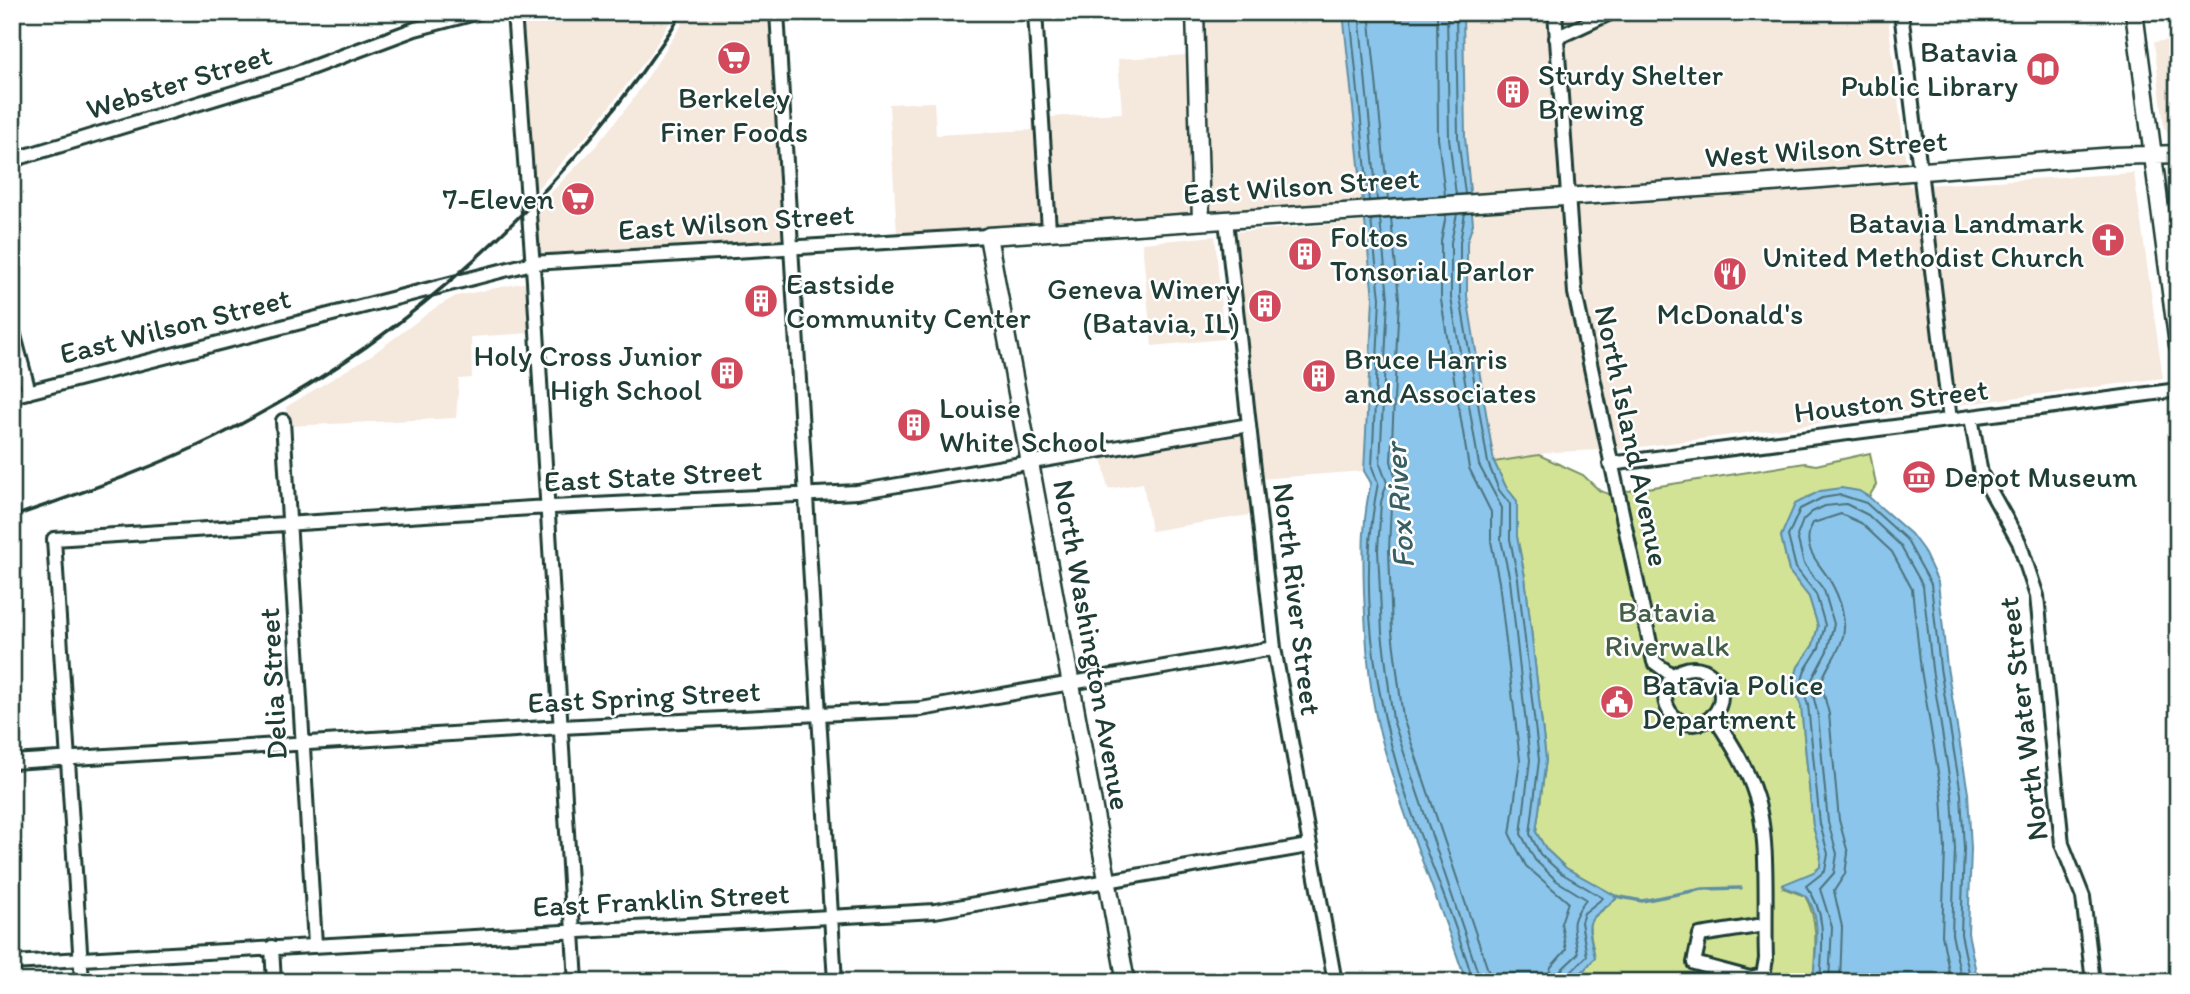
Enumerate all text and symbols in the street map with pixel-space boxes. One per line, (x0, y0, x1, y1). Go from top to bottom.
place label: Batavia Public Library (1840, 33, 2018, 104)
street label: Webster Street (82, 36, 276, 127)
supermarket icon: Berkeley Finer Foods (715, 39, 753, 77)
library icon: Batavia Public Library (2024, 50, 2062, 88)
place label: Sturdy Shelter Brewing (1538, 56, 1724, 127)
building icon: Sturdy Shelter Brewing (1494, 73, 1532, 111)
place label: Berkeley Finer Foods (660, 79, 808, 150)
street label: West Wilson Street (1703, 122, 1949, 175)
street label: East Wilson Street (1182, 159, 1420, 212)
place label: 7-Eleven (443, 180, 554, 217)
supermarket icon: 7-Eleven (559, 180, 597, 218)
street label: East Wilson Street (617, 195, 855, 248)
place label: Batavia Landmark United Methodist Church (1762, 204, 2084, 275)
place label: Foltos Tonsorial Parlor (1330, 218, 1534, 289)
church icon: Batavia Landmark United Methodist Church (2089, 221, 2127, 259)
building icon: Foltos Tonsorial Parlor (1286, 235, 1324, 273)
restaurant icon: McDonald's (1711, 255, 1749, 293)
place label: Eastside Community Center (786, 265, 1031, 336)
place label: Geneva Winery (Batavia, IL) (1047, 270, 1240, 341)
street label: East Wilson Street (56, 279, 294, 372)
building icon: Eastside Community Center (742, 282, 780, 320)
building icon: Geneva Winery (Batavia, IL) (1246, 287, 1284, 325)
place label: McDonald's (1657, 295, 1803, 332)
street label: North Island Avenue (1587, 302, 1678, 570)
place label: Holy Cross Junior High School (473, 337, 703, 408)
place label: Bruce Harris and Associates (1344, 340, 1537, 411)
building icon: Holy Cross Junior High School (708, 354, 746, 392)
building icon: Bruce Harris and Associates (1300, 357, 1338, 395)
street label: Houston Street (1792, 370, 1990, 431)
place label: Louise White School (939, 389, 1107, 460)
building icon: Louise White School (895, 406, 933, 444)
water label: Fox River (1375, 439, 1422, 570)
street label: East State Street (543, 451, 763, 500)
museum icon: Depot Museum (1900, 458, 1938, 496)
place label: Depot Museum (1944, 458, 2138, 495)
street label: North Washington Avenue (1045, 477, 1140, 813)
street label: North River Street (1265, 481, 1330, 717)
park label: Batavia Riverwalk (1604, 593, 1730, 664)
street label: North Water Street (1989, 595, 2056, 843)
street label: Delia Street (250, 607, 295, 761)
place label: Batavia Police Department (1642, 666, 1824, 737)
street label: East Spring Street (527, 672, 761, 721)
public building icon: Batavia Police Department (1598, 683, 1636, 721)
street label: East Franklin Street (531, 874, 790, 925)

